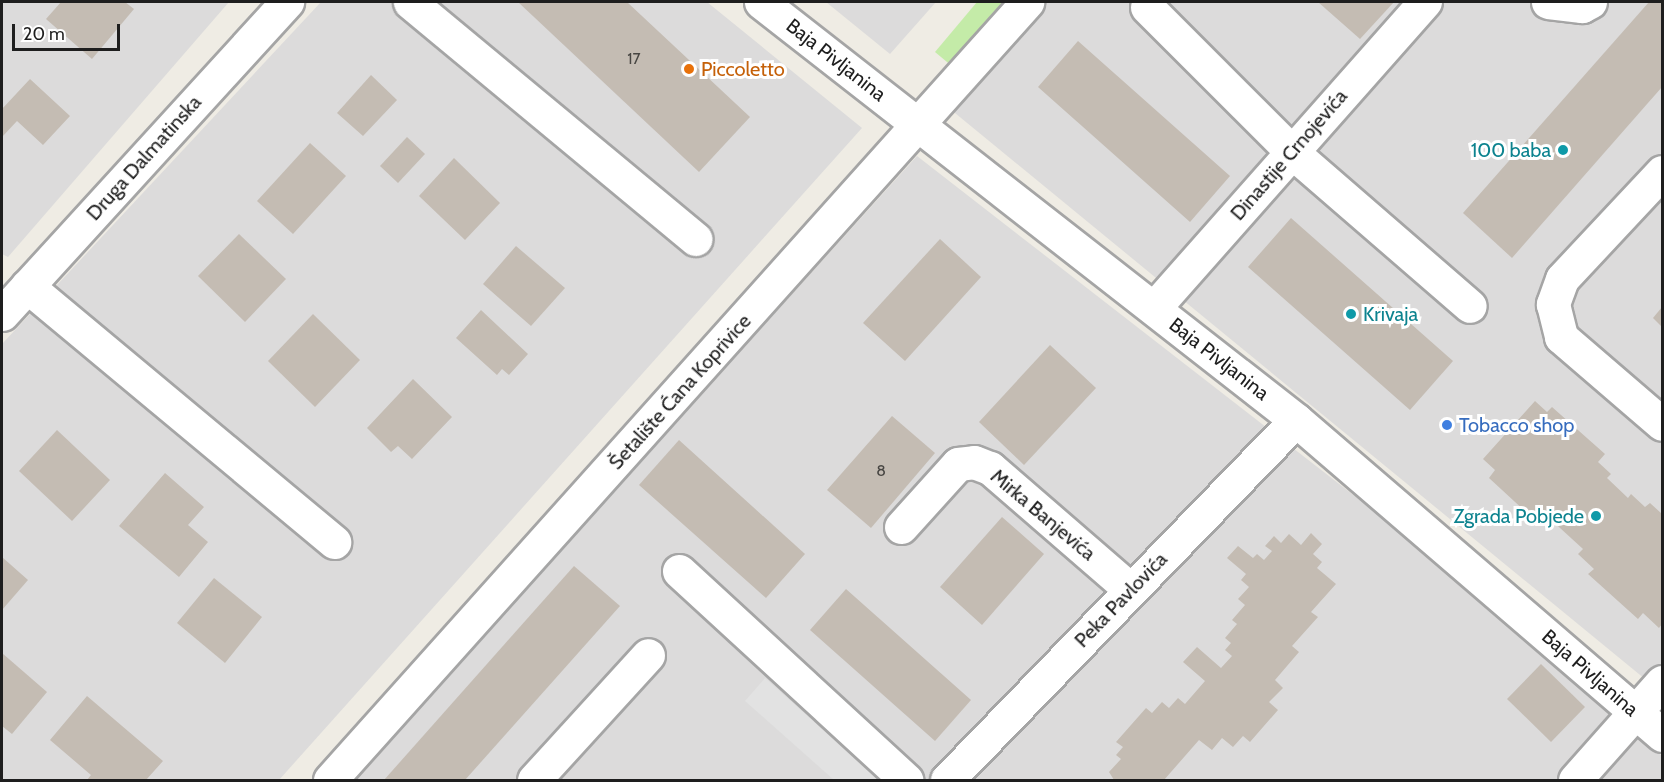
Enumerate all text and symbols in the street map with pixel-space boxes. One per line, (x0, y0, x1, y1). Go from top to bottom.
scale bar (15, 12, 123, 50)
street label: Baja Pivljanina (781, 14, 891, 106)
text: 20 m (23, 23, 65, 45)
house number: 17 (627, 49, 641, 69)
place label: Piccoletto (701, 57, 785, 81)
marker: Piccoletto (682, 62, 696, 76)
street label: Dinastije Crnojevića (1226, 85, 1352, 225)
street label: Druga Dalmatinska (82, 91, 206, 225)
place label: 100 baba (1471, 138, 1551, 162)
marker: 100 baba (1556, 143, 1570, 157)
place label: Krivaja (1363, 302, 1418, 326)
marker: Krivaja (1344, 307, 1358, 321)
street label: Šetalište Ćana Koprivice (604, 309, 756, 475)
street label: Baja Pivljanina (1164, 313, 1274, 405)
place label: Tobacco shop (1459, 413, 1574, 437)
marker: Tobacco shop (1440, 418, 1454, 432)
house number: 8 (876, 461, 886, 481)
street label: Mirka Banjevića (986, 464, 1100, 566)
place label: Zgrada Pobjede (1454, 504, 1584, 528)
marker: Zgrada Pobjede (1589, 509, 1603, 523)
street label: Peka Pavlovića (1070, 547, 1172, 653)
street label: Baja Pivljanina (1537, 625, 1643, 721)

